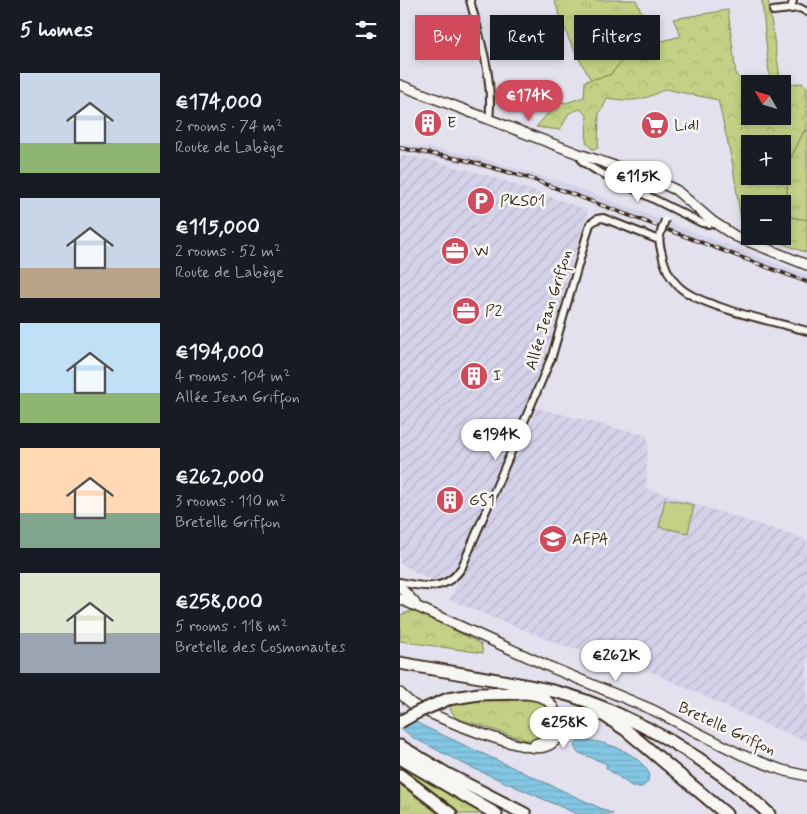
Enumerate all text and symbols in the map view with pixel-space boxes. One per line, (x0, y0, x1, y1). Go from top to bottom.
chip: Buy (415, 15, 480, 60)
chip: Rent (490, 15, 564, 60)
chip: Filters (574, 15, 660, 60)
text: 5 homes (20, 16, 93, 44)
icon: filters (352, 16, 380, 44)
north arrow (741, 75, 791, 125)
map controls (741, 75, 791, 245)
pin: €174K (494, 80, 564, 122)
text: €174K (506, 85, 552, 106)
text: €174,000 (175, 88, 262, 116)
icon: home (60, 93, 120, 153)
building icon: E (413, 108, 443, 138)
supermarket icon: Lidl (640, 110, 670, 140)
place label: E (447, 113, 456, 134)
place label: Lidl (674, 115, 699, 136)
text: 2 rooms · 74 m² (175, 116, 283, 137)
button: + (741, 135, 791, 185)
text: Route de Labège (175, 137, 284, 158)
pin: €115K (603, 160, 673, 203)
text: €115K (616, 166, 660, 187)
parking icon: PKS01 (466, 186, 496, 216)
place label: PKS01 (500, 191, 545, 212)
button: − (741, 195, 791, 245)
text: €115,000 (175, 213, 260, 241)
icon: home (60, 218, 120, 278)
office icon: W (440, 236, 470, 266)
text: 2 rooms · 52 m² (175, 241, 281, 262)
place label: W (474, 241, 489, 262)
street label: Allée Jean Griffon (521, 247, 579, 373)
text: Route de Labège (175, 262, 284, 283)
office icon: P2 (451, 296, 481, 326)
place label: P2 (485, 301, 503, 322)
text: €194,000 (175, 338, 264, 366)
icon: home (60, 343, 120, 403)
building icon: I (459, 361, 489, 391)
text: 4 rooms · 104 m² (175, 366, 290, 387)
place label: I (493, 366, 501, 387)
text: Allée Jean Griffon (175, 387, 300, 408)
pin: €194K (461, 418, 531, 461)
text: €194K (472, 424, 520, 445)
text: €262,000 (175, 463, 264, 491)
icon: home (60, 468, 120, 528)
building icon: GS1 (435, 485, 465, 515)
place label: GS1 (469, 490, 495, 511)
text: 3 rooms · 110 m² (175, 491, 286, 512)
text: Bretelle Griffon (175, 512, 280, 533)
school or university icon: AFPA (538, 524, 568, 554)
place label: AFPA (572, 529, 609, 550)
text: €258,000 (175, 588, 263, 616)
icon: home (60, 593, 120, 653)
text: 5 rooms · 118 m² (175, 616, 288, 637)
text: Bretelle des Cosmonautes (175, 637, 346, 658)
pin: €262K (581, 640, 651, 682)
text: €262K (592, 645, 640, 666)
street label: Bretelle Griffon (674, 697, 779, 763)
pin: €258K (529, 706, 599, 749)
text: €258K (541, 712, 587, 733)

